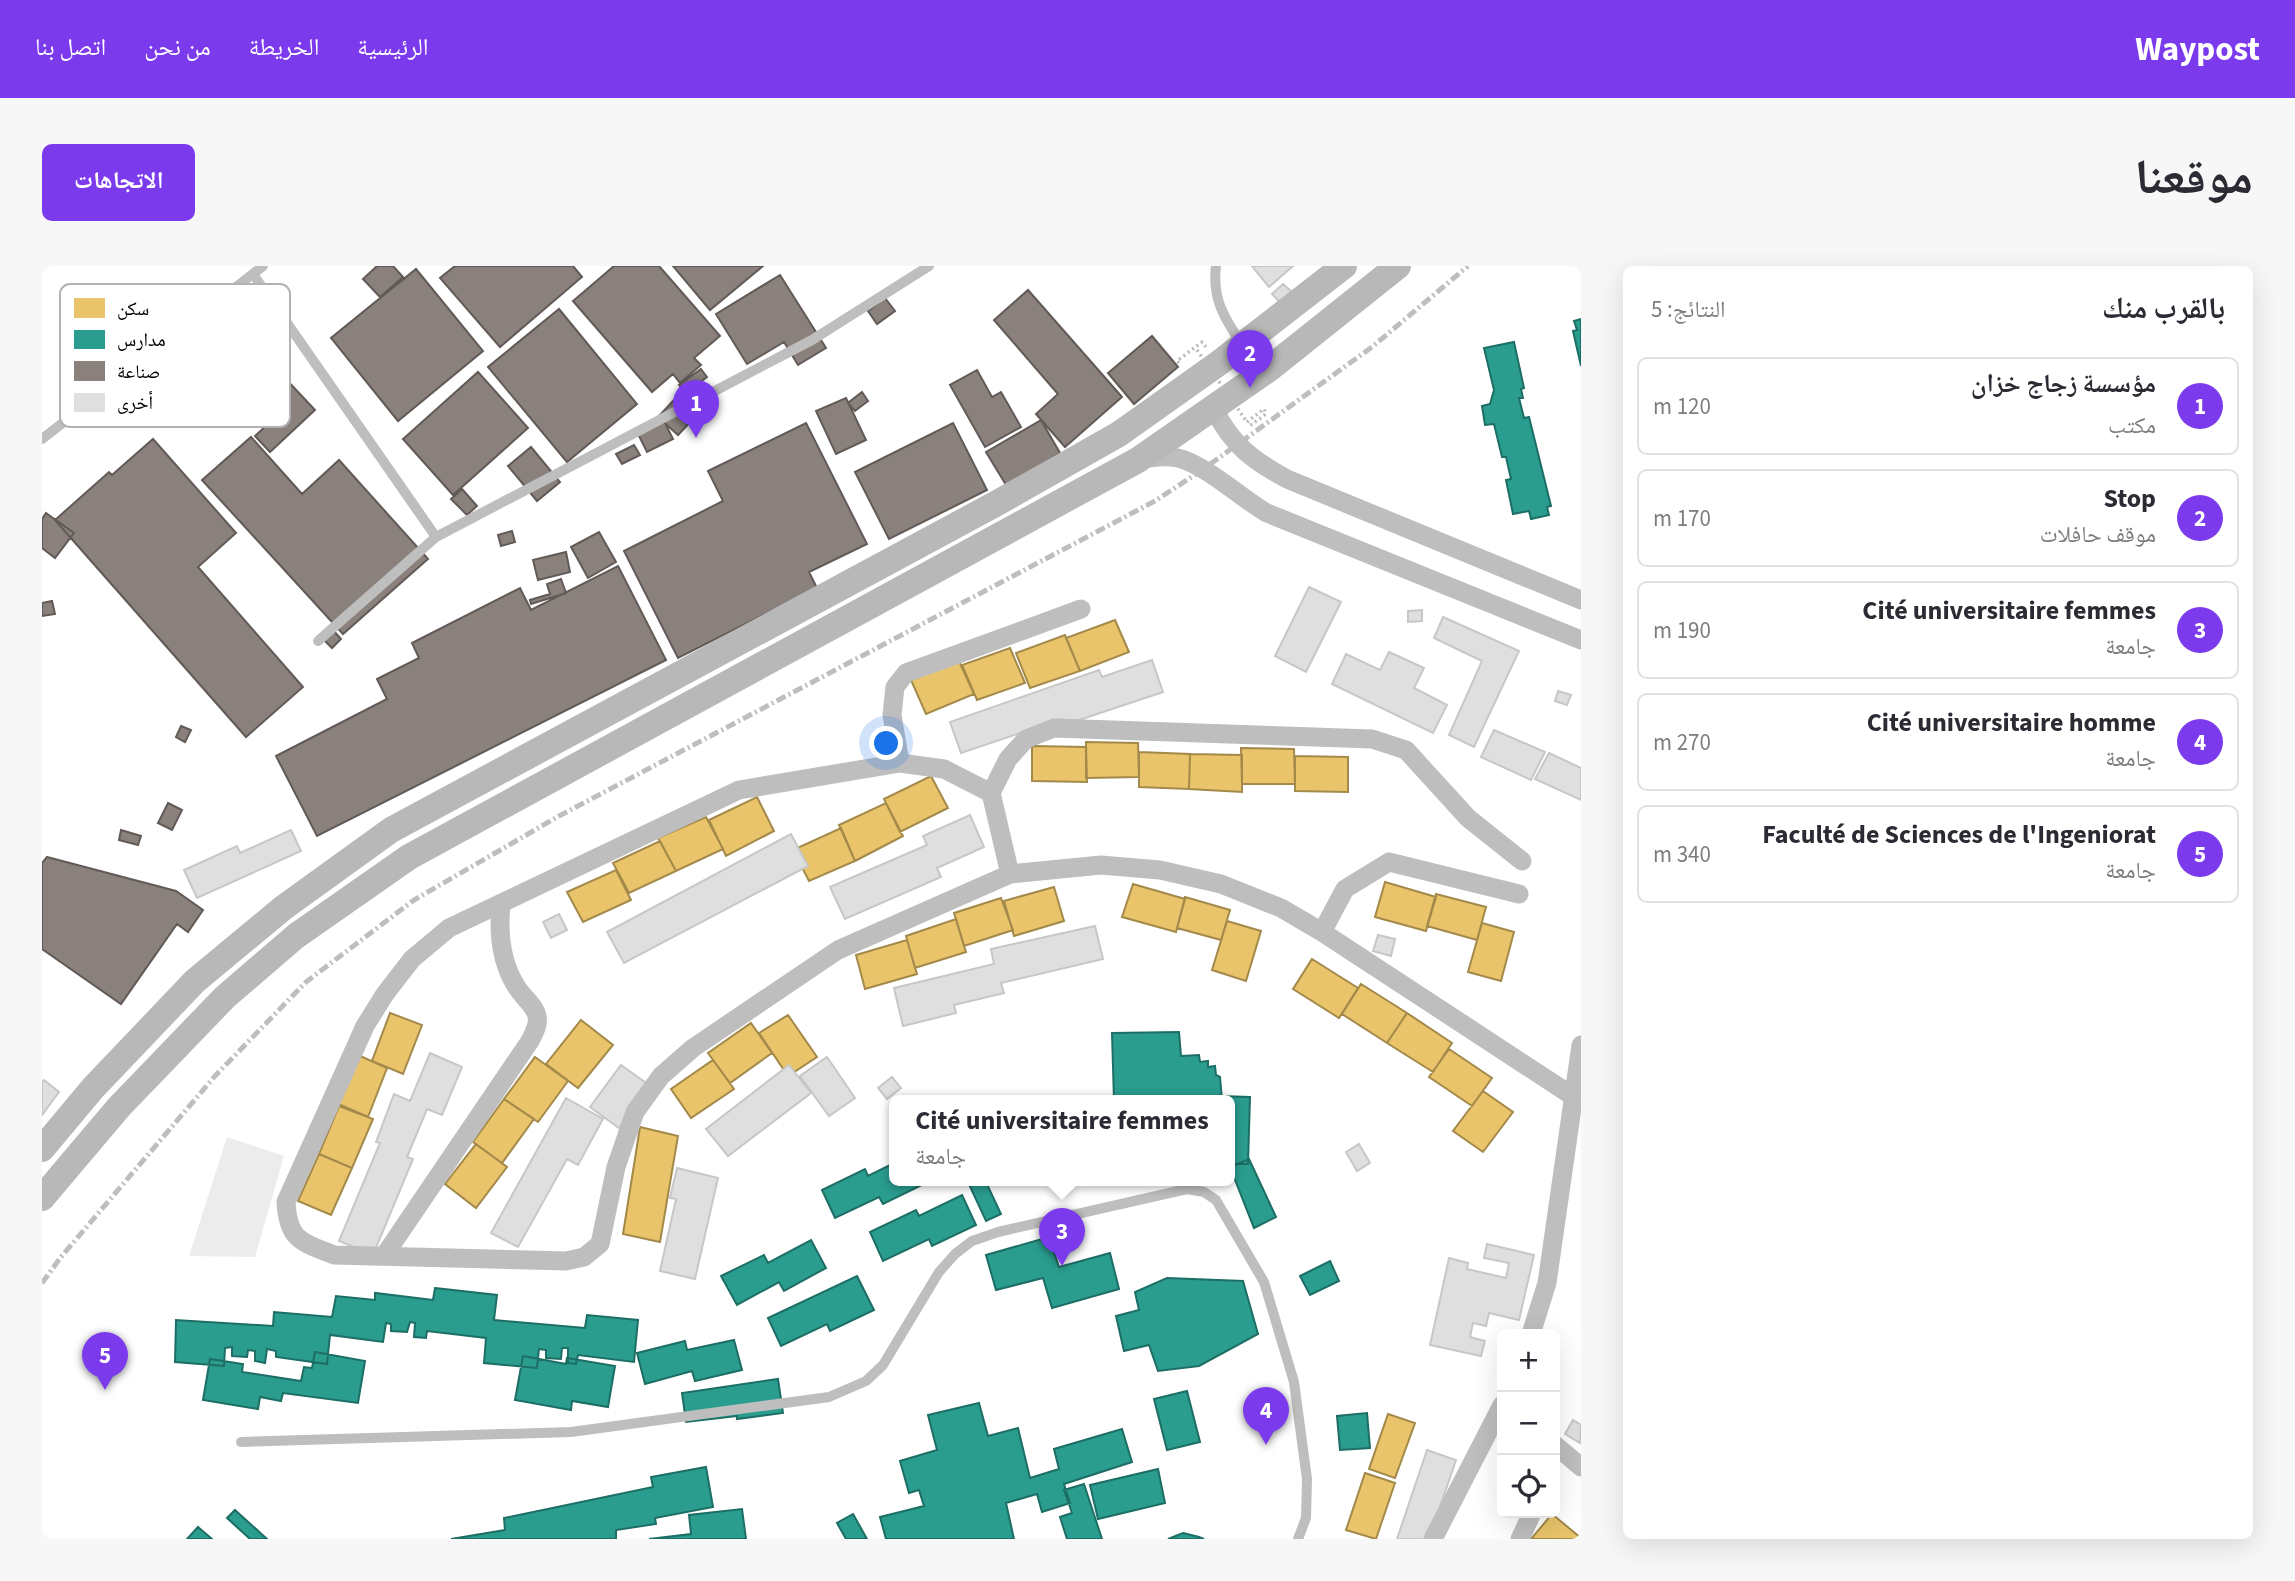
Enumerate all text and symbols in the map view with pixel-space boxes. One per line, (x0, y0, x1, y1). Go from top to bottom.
text: Waypost (2135, 26, 2260, 73)
text: اتصل بنا (35, 30, 106, 65)
text: من نحن (144, 30, 211, 65)
text: الخريطة (249, 30, 319, 65)
text: الرئيسية (357, 30, 429, 65)
text: موقعنا (2135, 143, 2253, 213)
button: الاتجاهات (42, 144, 195, 221)
legend (60, 284, 290, 427)
text: بالقرب منك (2102, 287, 2225, 330)
text: النتائج: 5 (1651, 293, 1726, 326)
text: سكن (117, 296, 149, 323)
text: مدارس (117, 327, 166, 354)
pin: 2 (1227, 330, 1273, 388)
text: صناعة (117, 359, 160, 386)
text: مؤسسة زجاج خزان (1971, 365, 2156, 402)
pin: 1 (673, 380, 719, 438)
text: أخرى (117, 390, 153, 417)
text: 120 m (1653, 390, 1711, 423)
text: 1 (2194, 390, 2206, 423)
text: مكتب (2108, 409, 2156, 442)
text: Stop (2103, 480, 2156, 517)
text: 170 m (1653, 502, 1711, 535)
text: 2 (2194, 502, 2206, 535)
text: موقف حافلات (2040, 518, 2156, 551)
text: Cité universitaire femmes (1862, 592, 2156, 629)
text: 190 m (1653, 614, 1711, 647)
text: 3 (2194, 614, 2206, 647)
text: جامعة (2105, 630, 2156, 663)
text: Cité universitaire homme (1867, 704, 2156, 741)
your location (869, 726, 903, 760)
text: 270 m (1653, 726, 1711, 759)
text: 4 (2194, 726, 2206, 759)
text: جامعة (2105, 742, 2156, 775)
text: Faculté de Sciences de l'Ingeniorat (1762, 816, 2156, 853)
text: 340 m (1653, 838, 1711, 871)
text: 5 (2194, 838, 2206, 871)
text: جامعة (2105, 854, 2156, 887)
popup (889, 1095, 1235, 1186)
text: Cité universitaire femmes (915, 1102, 1209, 1139)
text: جامعة (915, 1140, 966, 1173)
pin: 3 (1039, 1208, 1085, 1266)
map controls (1497, 1329, 1560, 1518)
button: + (1497, 1329, 1560, 1392)
pin: 5 (82, 1332, 128, 1390)
pin: 4 (1243, 1387, 1289, 1445)
button: − (1497, 1392, 1560, 1455)
button: locate (1497, 1455, 1560, 1518)

